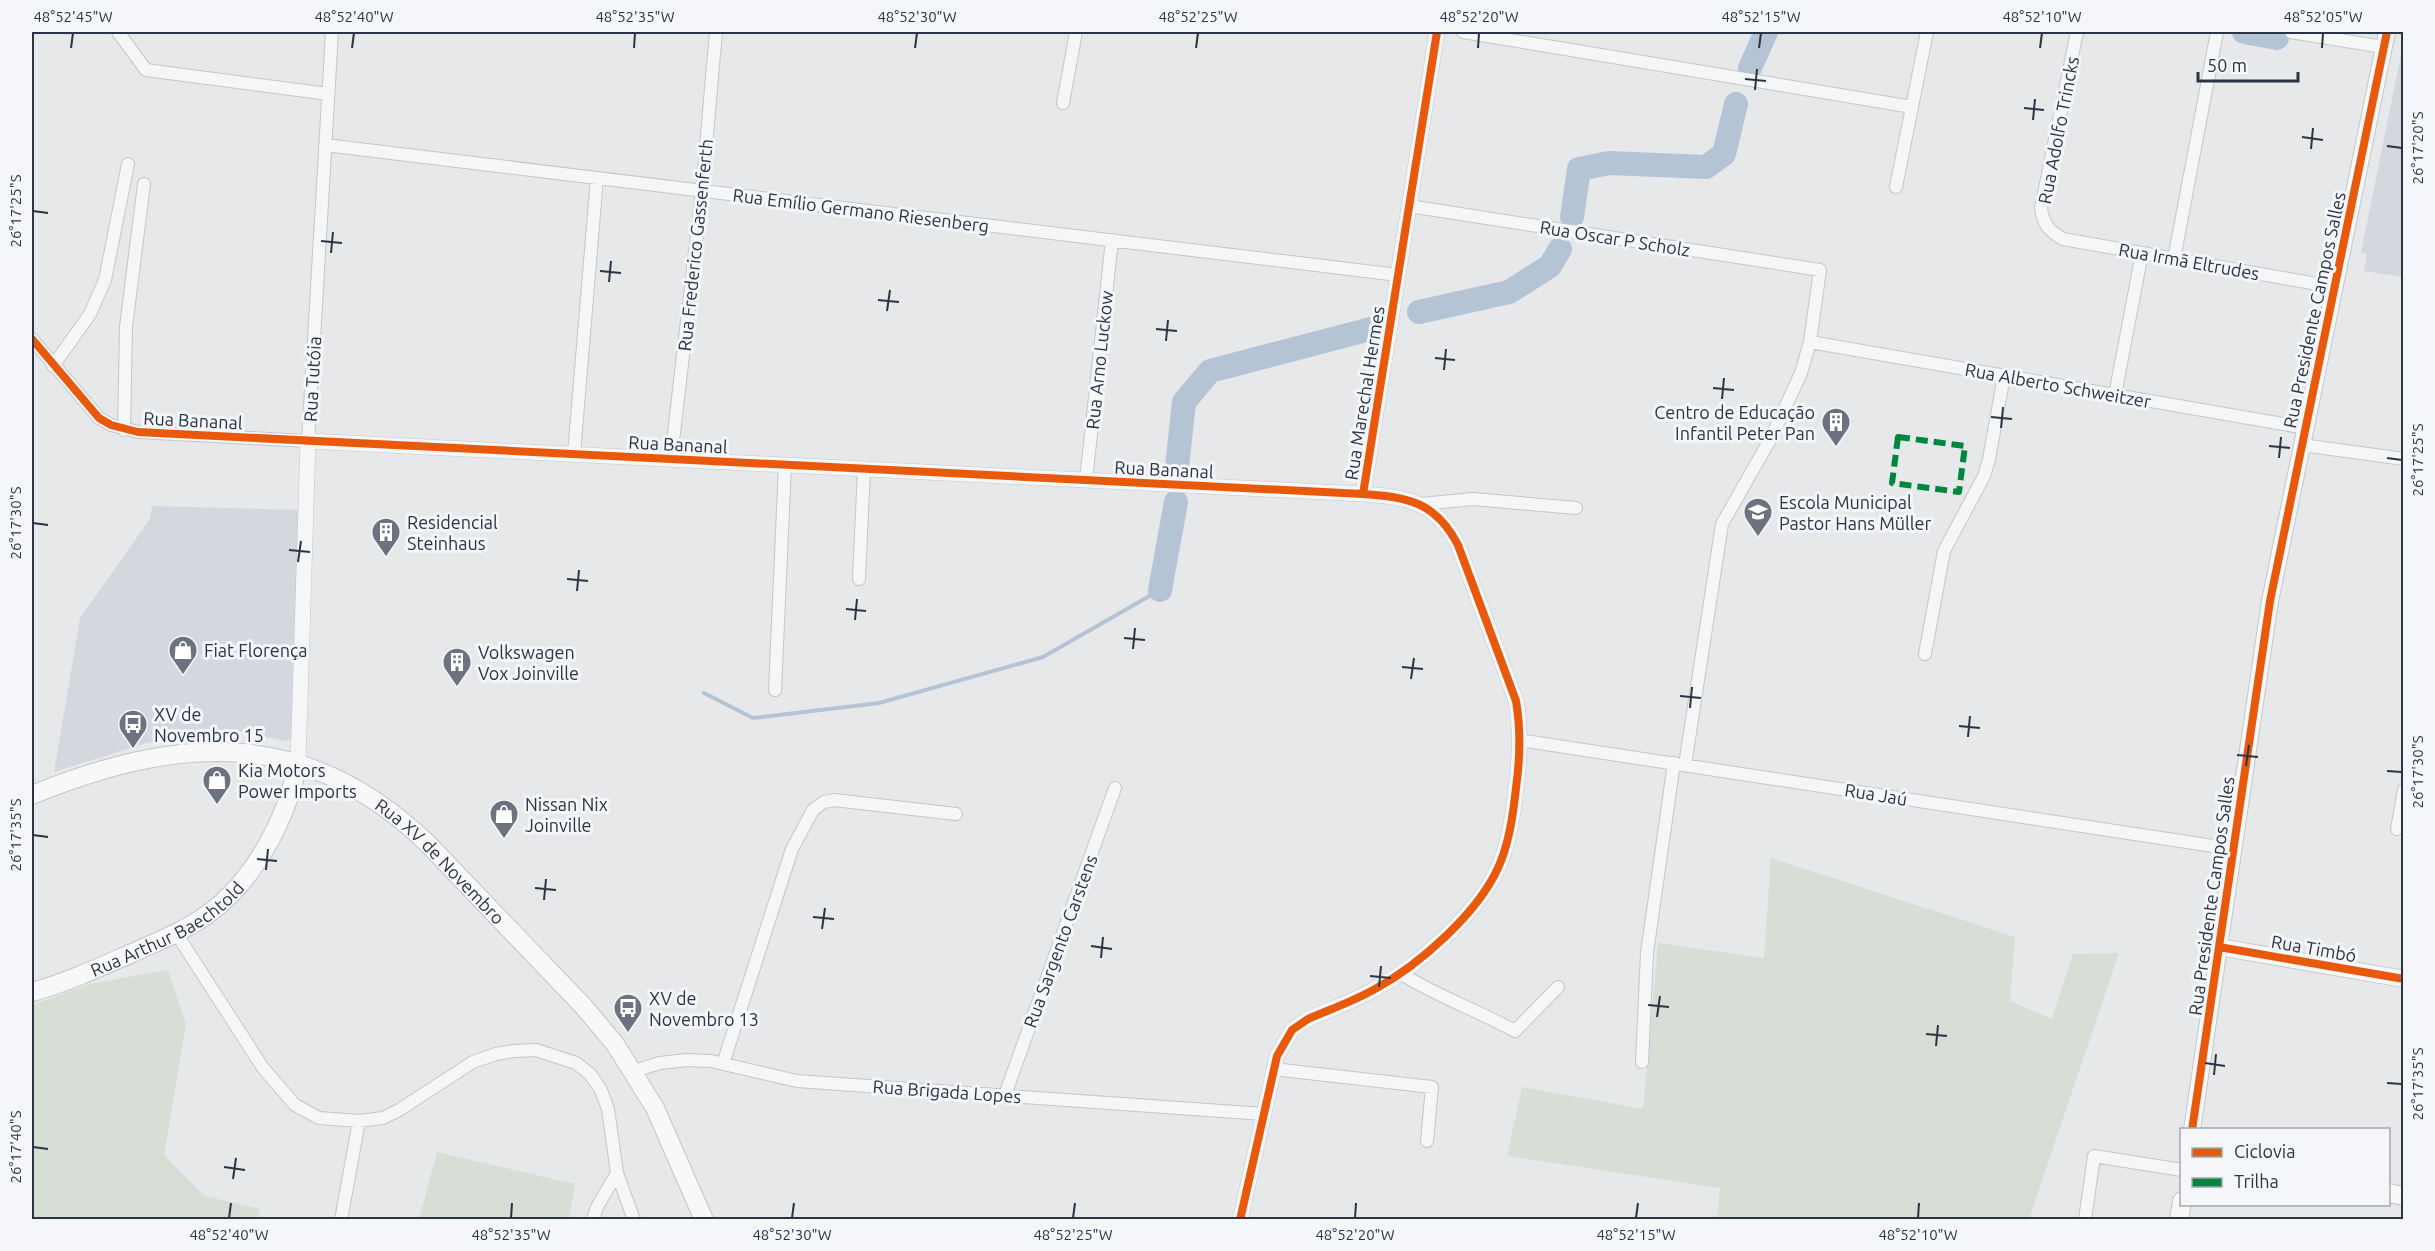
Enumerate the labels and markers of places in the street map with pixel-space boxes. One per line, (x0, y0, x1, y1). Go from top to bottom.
place label: Centro de Educação Infantil Peter Pan (1654, 402, 1815, 443)
building icon: Centro de Educação Infantil Peter Pan (1820, 406, 1852, 448)
place label: Escola Municipal Pastor Hans Müller (1779, 492, 1931, 533)
school or university icon: Escola Municipal Pastor Hans Müller (1742, 496, 1774, 538)
place label: Residencial Steinhaus (407, 512, 498, 553)
building icon: Residencial Steinhaus (370, 516, 402, 558)
shop icon: Fiat Florença (167, 634, 199, 676)
place label: Fiat Florença (204, 640, 308, 660)
place label: Volkswagen Vox Joinville (478, 642, 579, 683)
building icon: Volkswagen Vox Joinville (441, 646, 473, 688)
place label: XV de Novembro 15 (154, 704, 264, 745)
bus stop icon: XV de Novembro 15 (117, 708, 149, 750)
place label: Kia Motors Power Imports (238, 760, 357, 801)
shop icon: Kia Motors Power Imports (201, 764, 233, 806)
place label: Nissan Nix Joinville (525, 794, 608, 835)
shop icon: Nissan Nix Joinville (488, 798, 520, 840)
place label: XV de Novembro 13 (649, 988, 759, 1029)
bus stop icon: XV de Novembro 13 (612, 992, 644, 1034)

